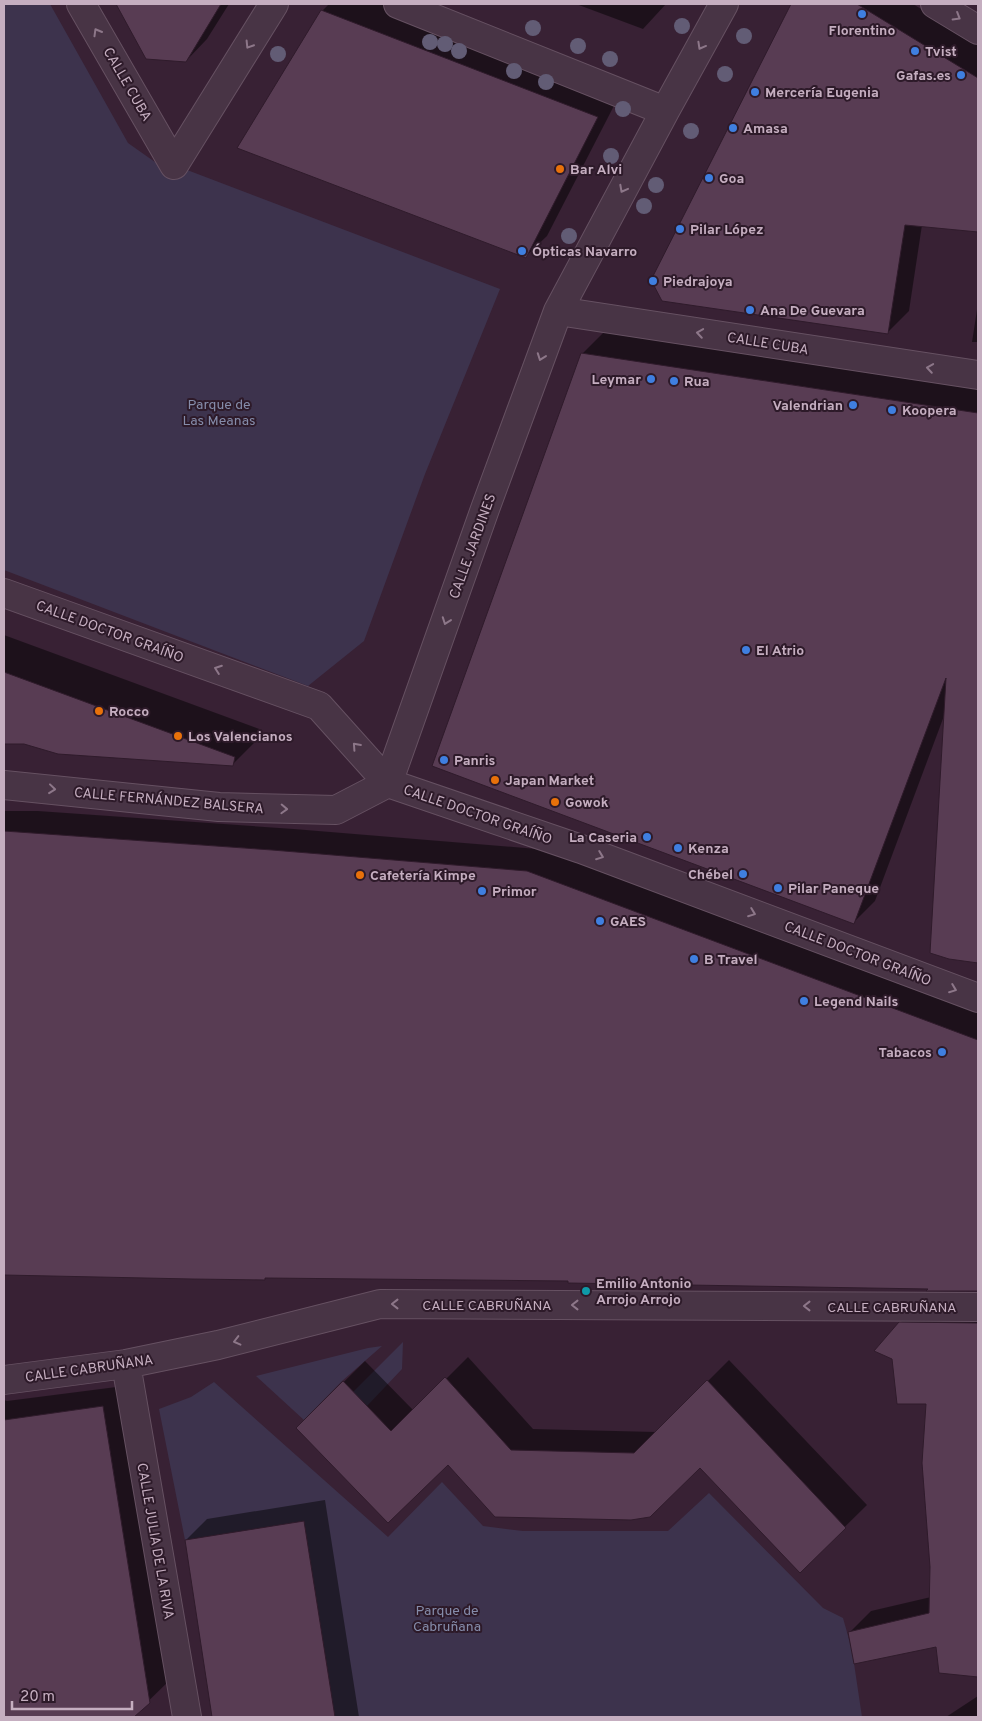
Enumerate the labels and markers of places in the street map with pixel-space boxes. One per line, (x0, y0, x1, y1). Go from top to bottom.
marker: Florentino (856, 8, 868, 20)
place label: Florentino (829, 23, 895, 40)
place label: Tvist (925, 44, 957, 61)
marker: Tvist (909, 45, 921, 57)
place label: Gafas.es (896, 68, 951, 85)
marker: Gafas.es (955, 69, 967, 81)
place label: Mercería Eugenia (765, 85, 879, 102)
marker: Mercería Eugenia (749, 86, 761, 98)
place label: Amasa (743, 121, 788, 138)
marker: Amasa (727, 122, 739, 134)
place label: Bar Alvi (570, 162, 622, 179)
marker: Bar Alvi (554, 163, 566, 175)
place label: Goa (719, 171, 744, 188)
marker: Goa (703, 172, 715, 184)
place label: Pilar López (690, 222, 764, 239)
marker: Pilar López (674, 223, 686, 235)
place label: Ópticas Navarro (532, 243, 637, 261)
marker: Ópticas Navarro (516, 245, 528, 257)
place label: Piedrajoya (663, 274, 733, 291)
marker: Piedrajoya (647, 275, 659, 287)
place label: Ana De Guevara (760, 303, 865, 320)
marker: Ana De Guevara (744, 304, 756, 316)
place label: Leymar (592, 372, 641, 389)
marker: Leymar (645, 373, 657, 385)
place label: Rua (684, 374, 710, 391)
marker: Rua (668, 375, 680, 387)
place label: Valendrian (772, 398, 843, 415)
marker: Valendrian (847, 399, 859, 411)
place label: Koopera (902, 403, 957, 420)
marker: Koopera (886, 404, 898, 416)
place label: El Atrio (756, 643, 804, 660)
marker: El Atrio (740, 644, 752, 656)
place label: Rocco (109, 704, 149, 721)
marker: Rocco (93, 705, 105, 717)
place label: Los Valencianos (188, 729, 293, 746)
marker: Los Valencianos (172, 730, 184, 742)
place label: Panris (454, 753, 496, 770)
marker: Panris (438, 754, 450, 766)
place label: Japan Market (505, 773, 594, 790)
marker: Japan Market (489, 774, 501, 786)
place label: Gowok (565, 795, 609, 812)
marker: Gowok (549, 796, 561, 808)
place label: La Caseria (569, 830, 637, 847)
marker: La Caseria (641, 831, 653, 843)
place label: Kenza (688, 841, 729, 858)
marker: Kenza (672, 842, 684, 854)
place label: Chébel (688, 867, 733, 884)
place label: Cafetería Kimpe (370, 868, 476, 885)
marker: Chébel (737, 868, 749, 880)
marker: Cafetería Kimpe (354, 869, 366, 881)
place label: Pilar Paneque (788, 881, 879, 898)
marker: Pilar Paneque (772, 882, 784, 894)
place label: Primor (492, 884, 537, 901)
marker: Primor (476, 885, 488, 897)
place label: GAES (610, 914, 646, 931)
marker: GAES (594, 915, 606, 927)
place label: B Travel (704, 952, 758, 969)
marker: B Travel (688, 953, 700, 965)
place label: Legend Nails (814, 994, 899, 1011)
marker: Legend Nails (798, 995, 810, 1007)
place label: Tabacos (878, 1045, 932, 1062)
marker: Tabacos (936, 1046, 948, 1058)
place label: Emilio Antonio Arrojo Arrojo (596, 1276, 691, 1309)
marker: Emilio Antonio Arrojo Arrojo (580, 1285, 592, 1297)

